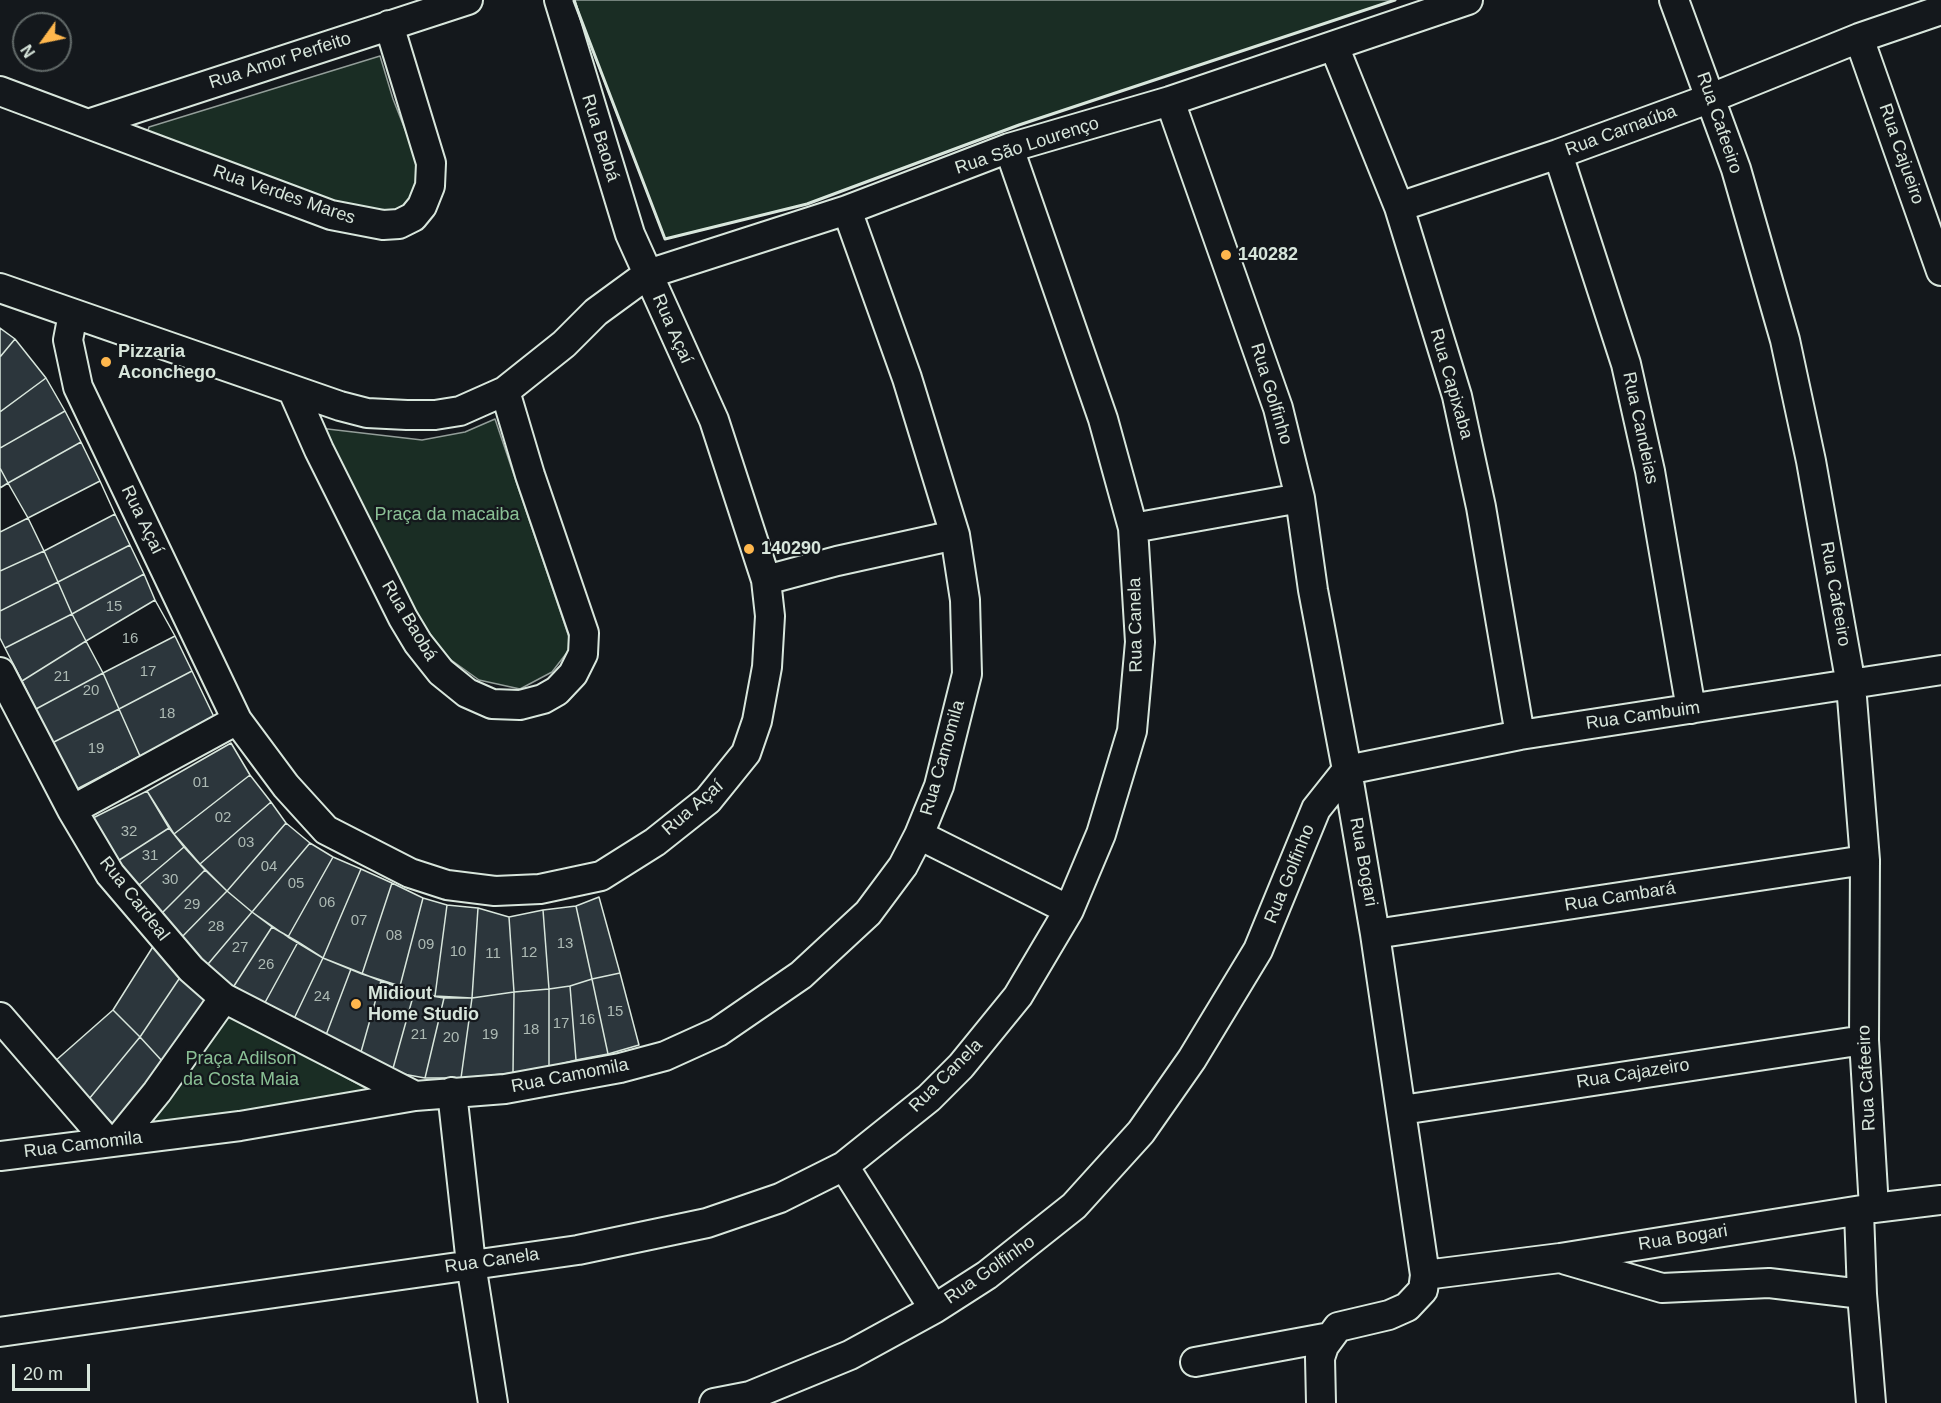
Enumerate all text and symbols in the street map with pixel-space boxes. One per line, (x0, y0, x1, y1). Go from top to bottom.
north arrow (12, 12, 72, 72)
street label: Rua Amor Perfeito (206, 28, 354, 94)
text: N (18, 42, 38, 60)
street label: Rua Cafeeiro (1692, 69, 1746, 177)
street label: Rua Baobá (577, 92, 623, 184)
street label: Rua Carnaúba (1562, 101, 1680, 161)
street label: Rua Cajueiro (1874, 101, 1928, 207)
street label: Rua São Lourenço (952, 113, 1102, 179)
street label: Rua Verdes Mares (210, 161, 358, 229)
place label: 140282 (1238, 244, 1298, 266)
marker: 140282 (1219, 248, 1233, 262)
street label: Rua Açaí (647, 291, 697, 367)
street label: Rua Capixaba (1425, 326, 1477, 442)
place label: Pizzaria Aconchego (118, 341, 216, 384)
street label: Rua Golfinho (1245, 341, 1297, 447)
marker: Pizzaria Aconchego (99, 355, 113, 369)
street label: Rua Candeias (1618, 370, 1662, 486)
street label: Rua Açaí (116, 482, 168, 558)
park label: Praça da macaiba (374, 504, 520, 526)
place label: 140290 (761, 538, 821, 560)
street label: Rua Cafeeiro (1815, 540, 1855, 648)
marker: 140290 (742, 542, 756, 556)
street label: Rua Baobá (377, 577, 441, 665)
street label: Rua Canela (1124, 577, 1148, 673)
house number: 15 (106, 598, 122, 616)
house number: 16 (122, 630, 138, 648)
house number: 17 (140, 663, 156, 681)
house number: 21 (54, 668, 70, 686)
house number: 20 (83, 682, 99, 700)
street label: Rua Cambuim (1585, 697, 1701, 735)
street label: Rua Camomila (916, 698, 970, 818)
house number: 18 (159, 705, 175, 723)
house number: 19 (88, 740, 104, 758)
house number: 01 (193, 774, 209, 792)
street label: Rua Açaí (658, 776, 728, 840)
house number: 02 (215, 809, 231, 827)
street label: Rua Bogari (1345, 816, 1381, 908)
street label: Rua Golfinho (1260, 821, 1320, 927)
house number: 32 (121, 823, 137, 841)
house number: 03 (238, 834, 254, 852)
house number: 31 (142, 847, 158, 865)
street label: Rua Cardeal (94, 853, 174, 945)
house number: 04 (261, 858, 277, 876)
house number: 30 (162, 871, 178, 889)
house number: 05 (288, 875, 304, 893)
street label: Rua Cambará (1563, 878, 1677, 916)
house number: 06 (319, 894, 335, 912)
house number: 29 (184, 896, 200, 914)
house number: 07 (351, 912, 367, 930)
house number: 28 (208, 918, 224, 936)
house number: 08 (386, 927, 402, 945)
house number: 13 (557, 935, 573, 953)
house number: 09 (418, 936, 434, 954)
house number: 27 (232, 939, 248, 957)
house number: 10 (450, 943, 466, 961)
house number: 12 (521, 944, 537, 962)
house number: 11 (485, 945, 501, 963)
house number: 26 (258, 956, 274, 974)
place label: Midiout Home Studio (368, 983, 479, 1026)
house number: 24 (314, 988, 330, 1006)
marker: Midiout Home Studio (349, 997, 363, 1011)
house number: 15 (607, 1003, 623, 1021)
house number: 16 (579, 1011, 595, 1029)
house number: 17 (553, 1015, 569, 1033)
house number: 18 (523, 1021, 539, 1039)
street label: Rua Cafeeiro (1853, 1024, 1881, 1132)
house number: 21 (411, 1026, 427, 1044)
house number: 19 (482, 1026, 498, 1044)
house number: 20 (443, 1029, 459, 1047)
street label: Rua Canela (905, 1035, 987, 1117)
park label: Praça Adilson da Costa Maia (183, 1048, 299, 1090)
street label: Rua Camomila (510, 1054, 630, 1098)
street label: Rua Cajazeiro (1575, 1054, 1691, 1094)
street label: Rua Camomila (23, 1127, 143, 1163)
street label: Rua Bogari (1637, 1220, 1729, 1256)
street label: Rua Golfinho (941, 1231, 1039, 1309)
street label: Rua Canela (443, 1244, 541, 1278)
scale bar (15, 1352, 93, 1390)
text: 20 m (23, 1364, 63, 1384)

